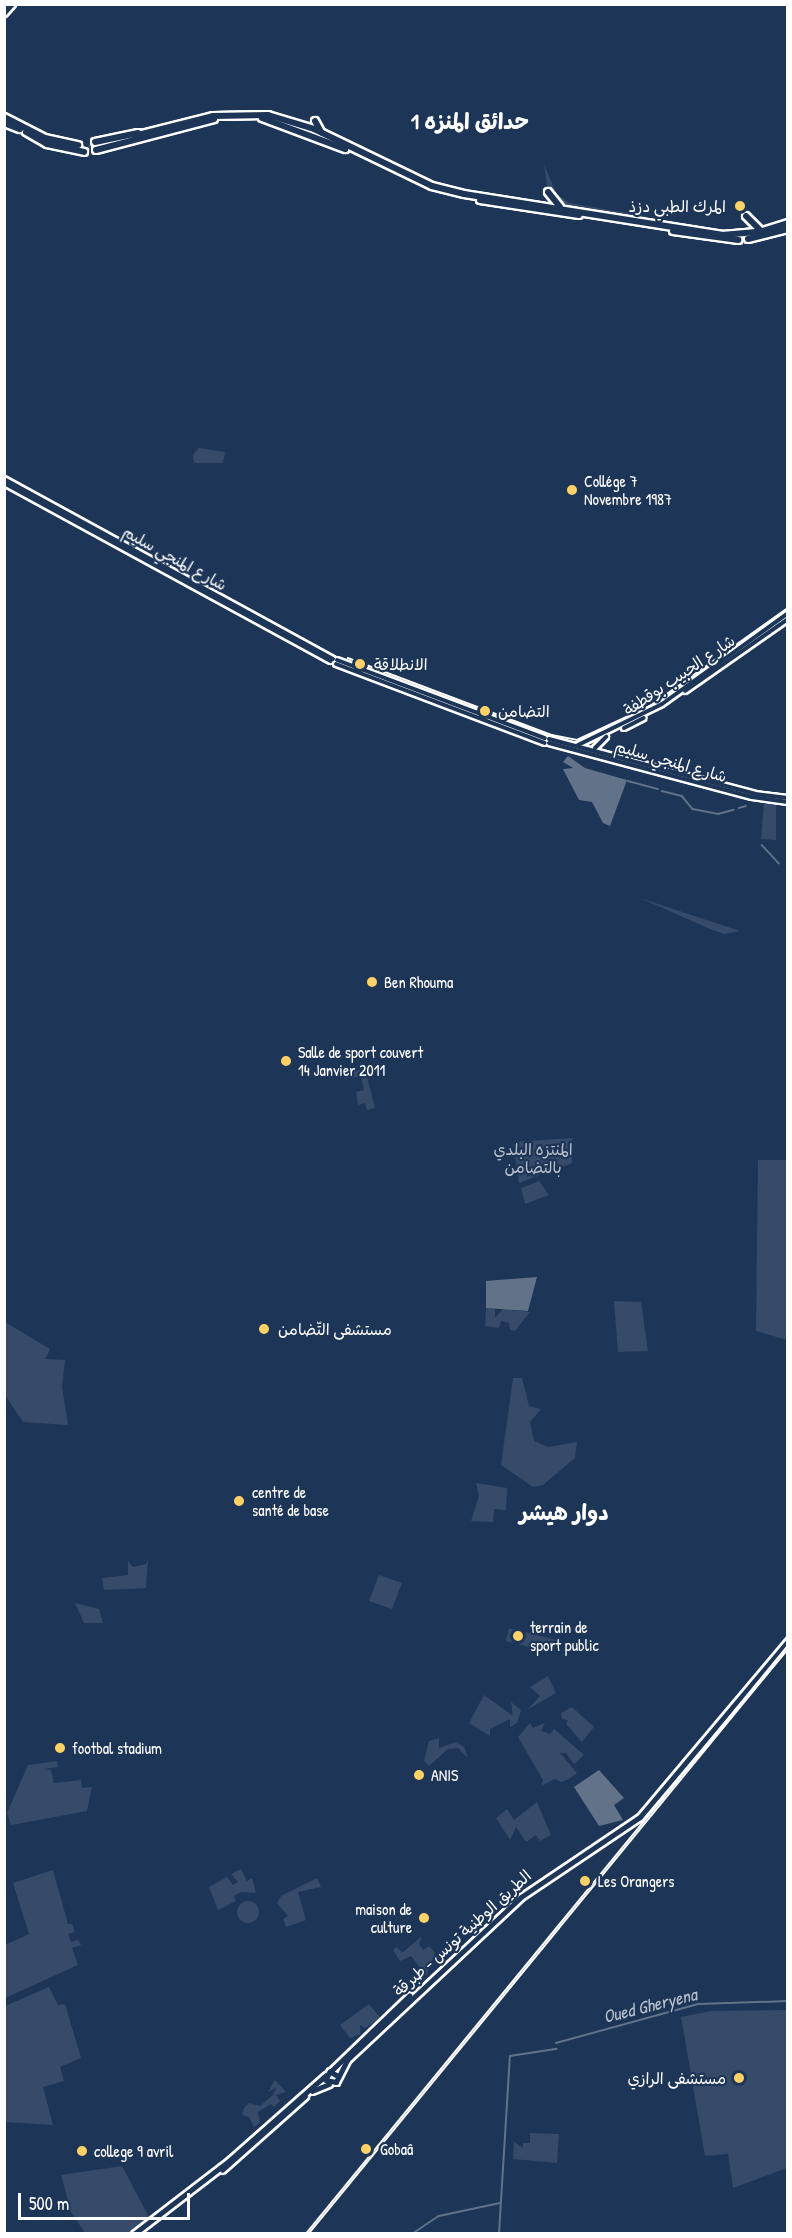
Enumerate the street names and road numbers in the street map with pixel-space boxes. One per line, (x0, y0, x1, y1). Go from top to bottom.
street label: شارع المنجي سليم (120, 522, 230, 594)
street label: شارع الحبيب بوقطفة (620, 631, 738, 719)
street label: شارع المنجي سليم (613, 736, 729, 786)
street label: الطريق الوطنية تونس - طبرقة (389, 1866, 535, 2000)

